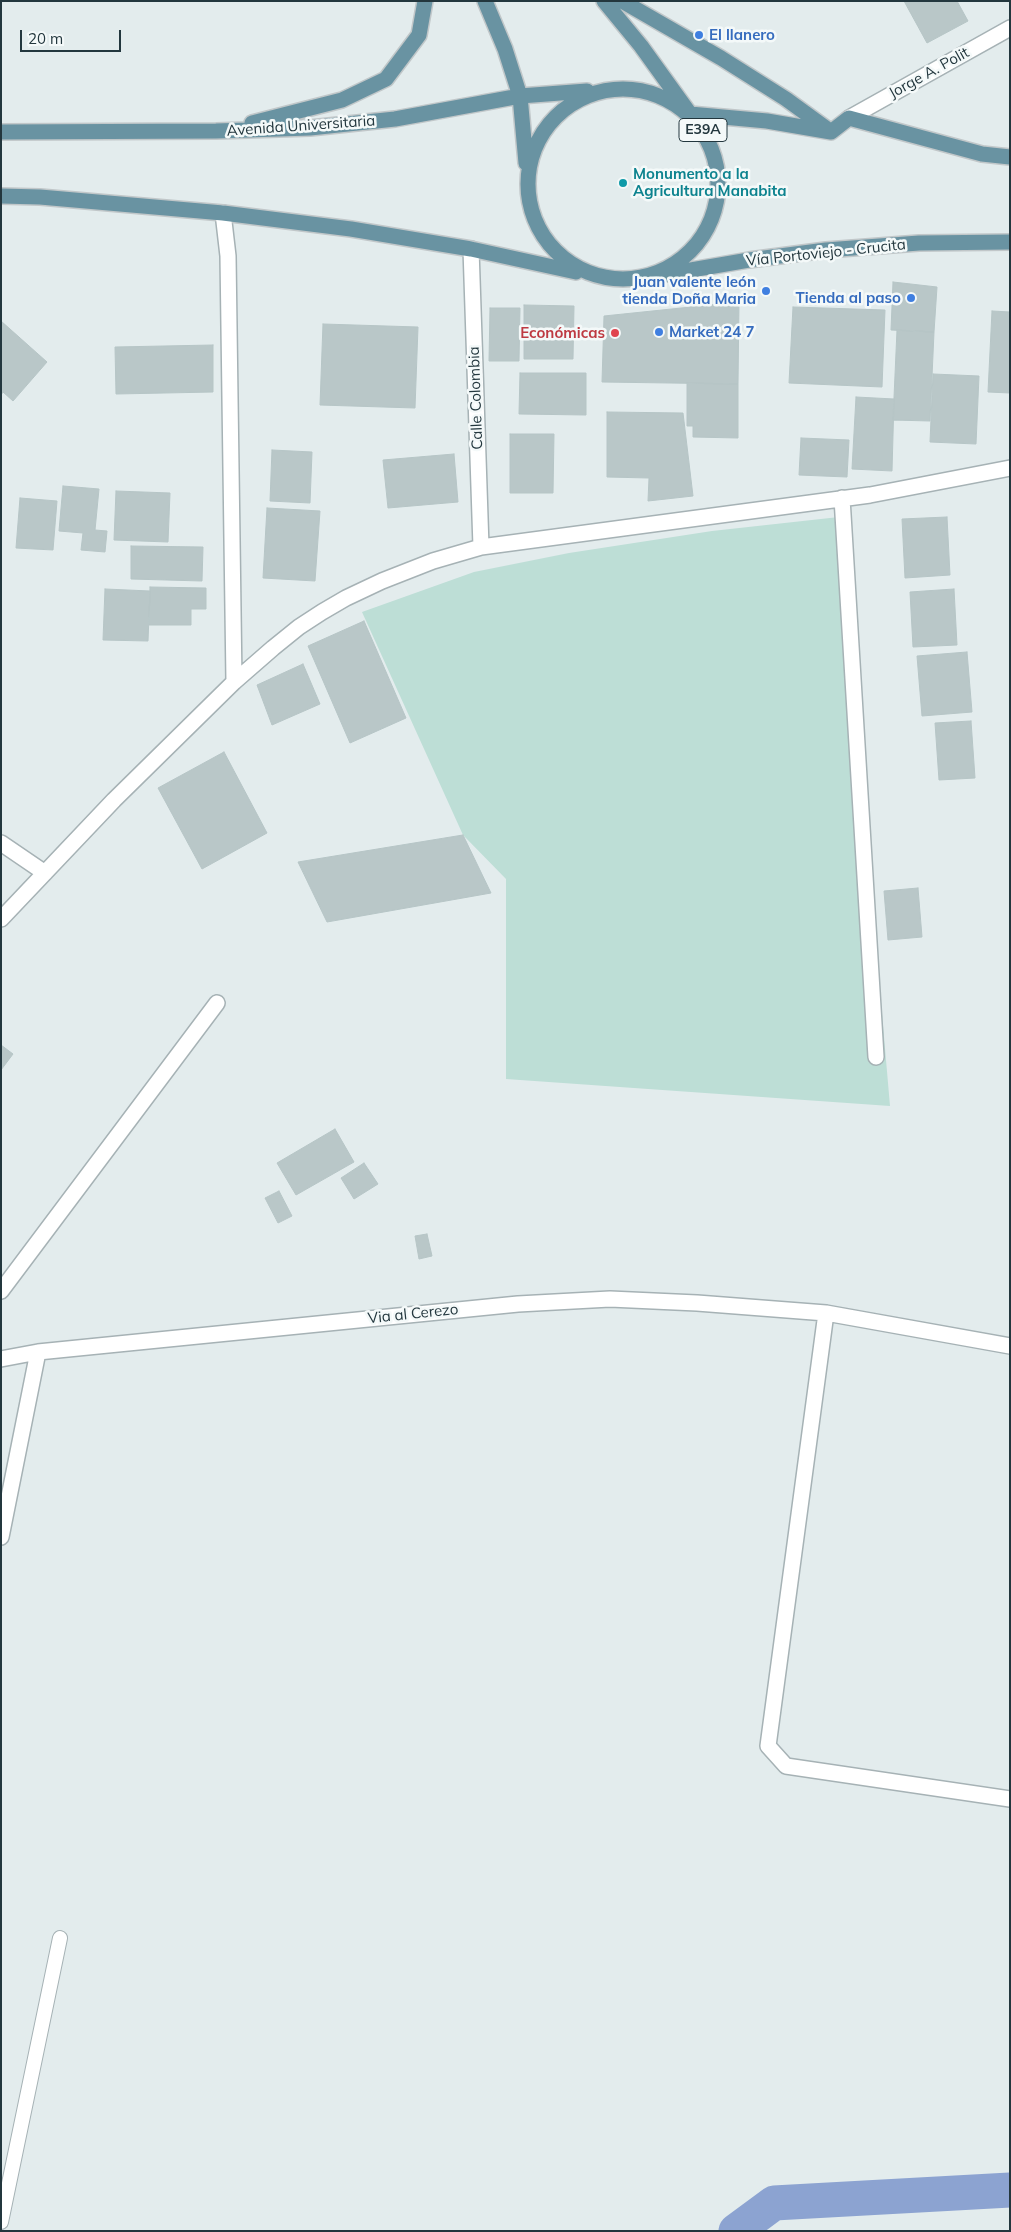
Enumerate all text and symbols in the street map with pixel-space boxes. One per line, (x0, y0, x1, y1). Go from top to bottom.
scale bar (22, 20, 124, 52)
place label: El llanero (709, 26, 775, 44)
text: 20 m (28, 29, 63, 48)
marker: El llanero (693, 29, 705, 41)
street label: Jorge A. Polit (886, 44, 972, 102)
street label: Avenida Universitaria (226, 112, 376, 140)
road number: E39A (679, 118, 727, 142)
place label: Monumento a la Agricultura Manabita (633, 165, 786, 200)
marker: Monumento a la Agricultura Manabita (617, 177, 629, 189)
street label: Vía Portoviejo - Crucita (745, 236, 907, 270)
place label: Juan valente león tienda Doña Maria (622, 273, 756, 308)
marker: Juan valente león tienda Doña Maria (760, 285, 772, 297)
place label: Tienda al paso (796, 289, 901, 307)
marker: Tienda al paso (905, 292, 917, 304)
place label: Market 24 7 (669, 323, 754, 341)
place label: Económicas (520, 324, 605, 342)
marker: Market 24 7 (653, 326, 665, 338)
marker: Económicas (609, 327, 621, 339)
street label: Calle Colombia (465, 346, 487, 450)
street label: Via al Cerezo (367, 1300, 459, 1328)

